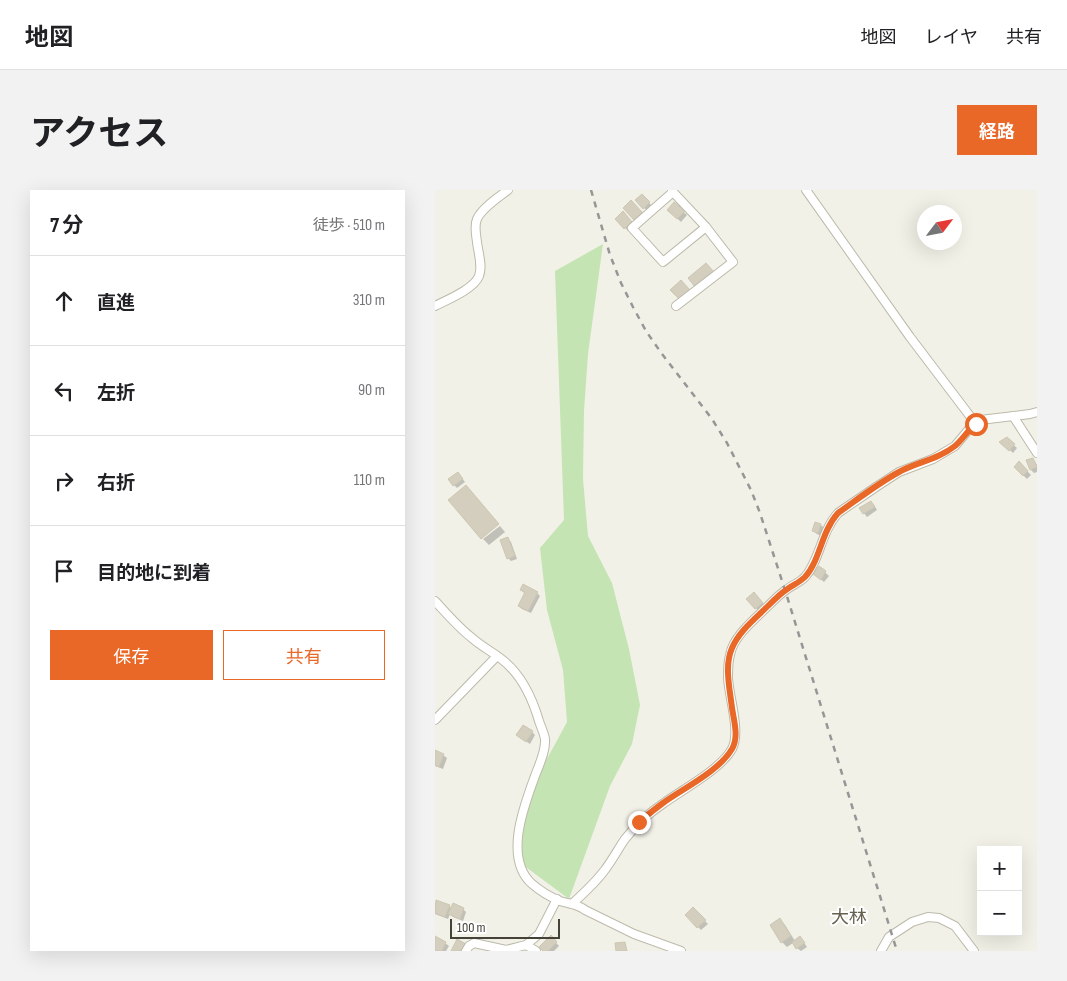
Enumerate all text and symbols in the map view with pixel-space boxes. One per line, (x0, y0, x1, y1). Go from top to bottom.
text: 地図 (25, 23, 73, 52)
text: 地図 (861, 27, 897, 48)
text: レイヤ (925, 27, 978, 48)
text: 共有 (1006, 27, 1042, 48)
button: 経路 (957, 105, 1037, 155)
text: アクセス (30, 113, 168, 156)
north arrow (917, 205, 962, 250)
text: 7 分 (50, 213, 83, 238)
text: 徒歩 · 510 m (313, 216, 385, 235)
icon: ahead (50, 287, 78, 315)
text: 310 m (353, 291, 385, 310)
text: 直進 (97, 292, 135, 315)
icon: left (50, 377, 78, 405)
text: 90 m (358, 381, 385, 400)
text: 左折 (97, 382, 135, 405)
route start (965, 413, 988, 436)
icon: right (50, 467, 78, 495)
text: 110 m (354, 471, 385, 490)
text: 右折 (97, 472, 135, 495)
icon: arrive (50, 557, 78, 585)
text: 目的地に到着 (97, 562, 211, 585)
button: 保存 (50, 630, 213, 680)
button: 共有 (223, 630, 385, 680)
route end (628, 811, 651, 834)
map controls (977, 846, 1022, 936)
button: + (977, 846, 1022, 891)
button: − (977, 891, 1022, 936)
district label: 大林 (831, 907, 867, 928)
scale bar (450, 916, 560, 939)
text: 100 m (457, 919, 486, 936)

